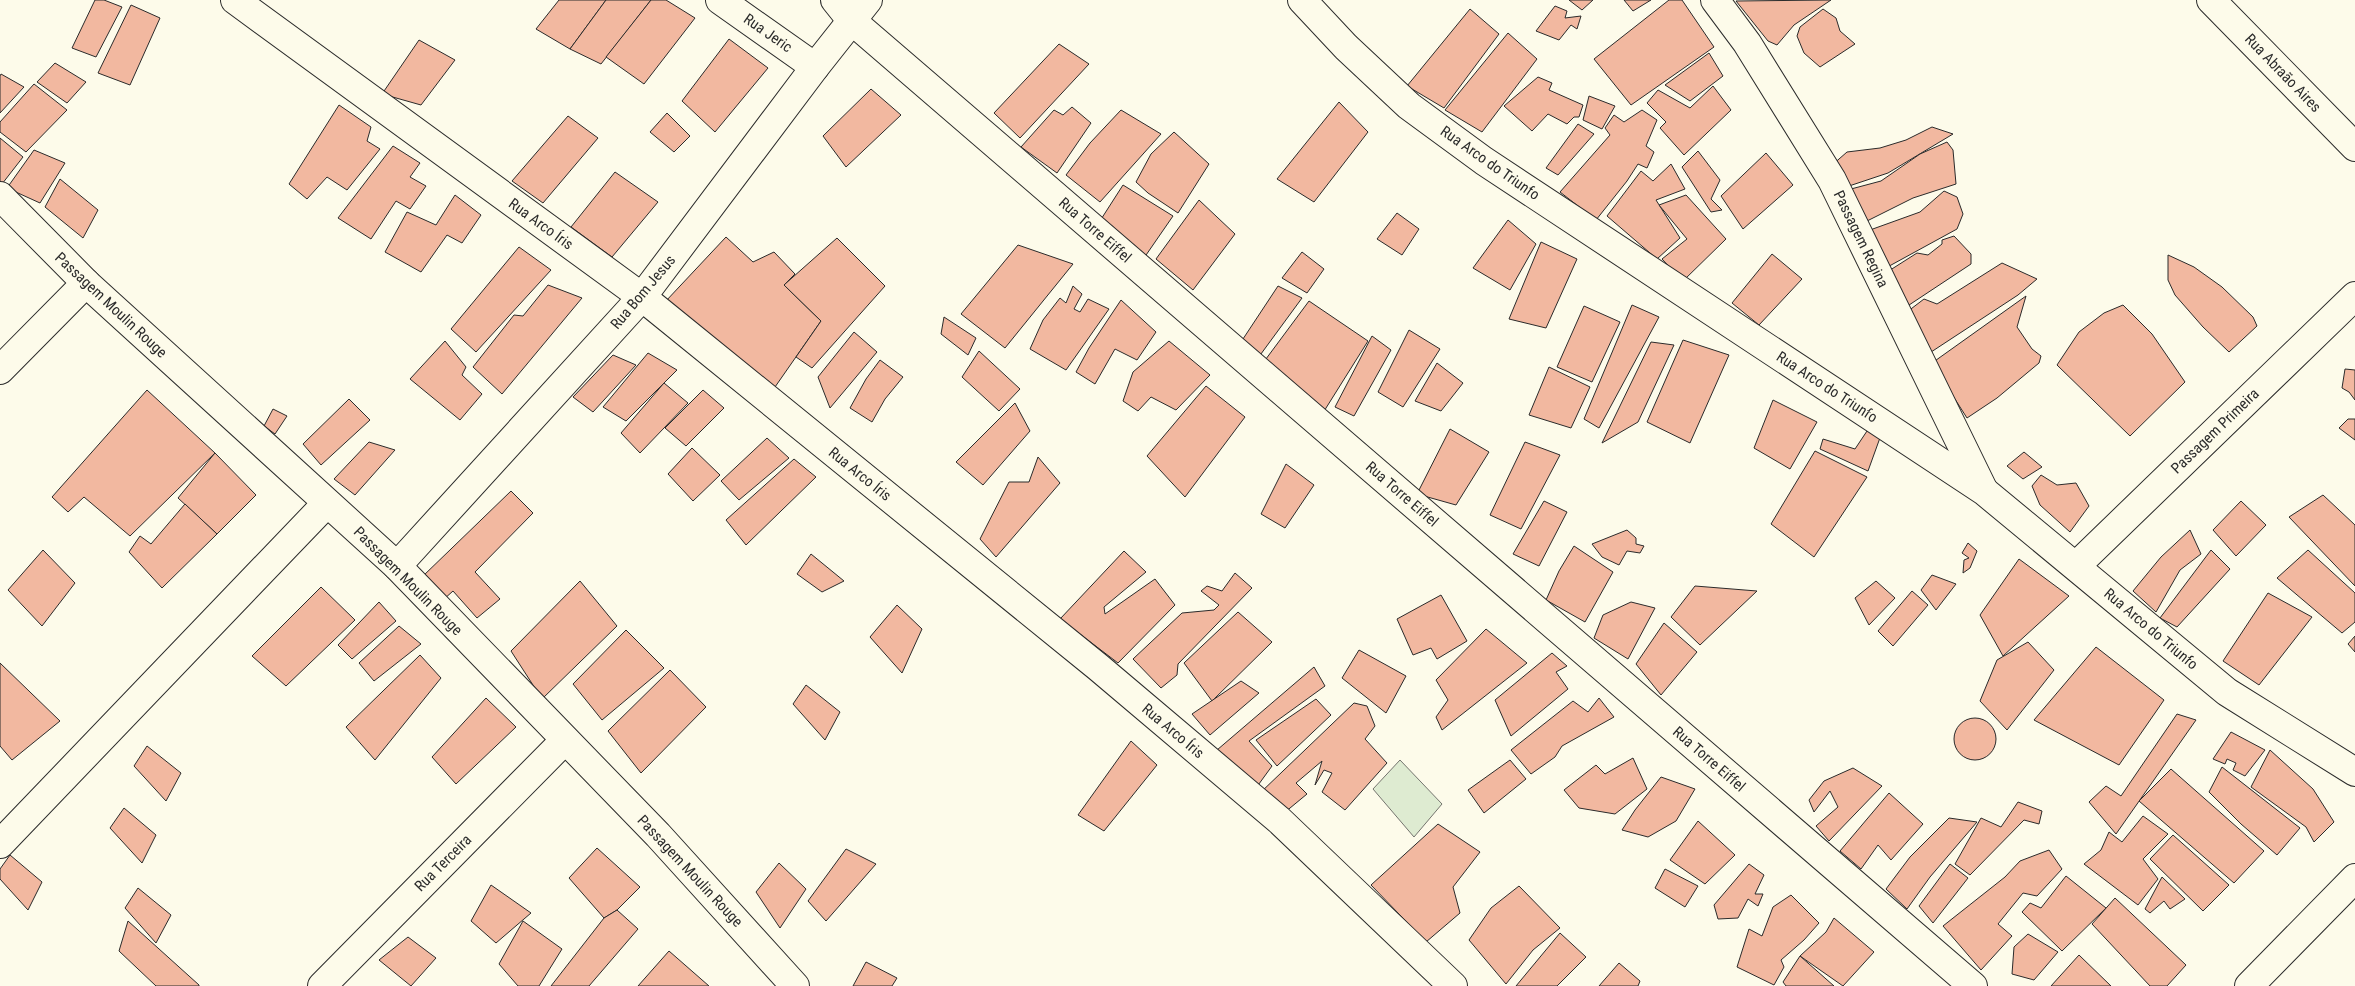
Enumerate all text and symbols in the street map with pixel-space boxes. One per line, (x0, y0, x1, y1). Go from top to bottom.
street label: Rua Jeric (740, 10, 796, 56)
street label: Rua Abraão Aires (2241, 30, 2325, 116)
street label: Rua Arco do Triunfo (1437, 122, 1543, 204)
street label: Passagem Regina (1830, 188, 1892, 290)
street label: Rua Torre Eiffel (1055, 194, 1135, 266)
street label: Rua Arco Íris (505, 195, 577, 254)
street label: Passagem Moulin Rouge (51, 249, 171, 361)
street label: Rua Bom Jesus (607, 251, 679, 333)
street label: Rua Arco do Triunfo (1773, 348, 1881, 426)
street label: Passagem Primeira (2167, 385, 2263, 477)
street label: Rua Arco Íris (825, 443, 895, 505)
street label: Rua Torre Eiffel (1362, 458, 1442, 530)
street label: Passagem Moulin Rouge (350, 523, 466, 639)
street label: Rua Arco do Triunfo (2100, 584, 2202, 674)
street label: Rua Arco Íris (1138, 700, 1208, 762)
street label: Rua Torre Eiffel (1669, 723, 1749, 795)
street label: Passagem Moulin Rouge (634, 811, 746, 931)
street label: Rua Terceira (411, 831, 475, 895)

